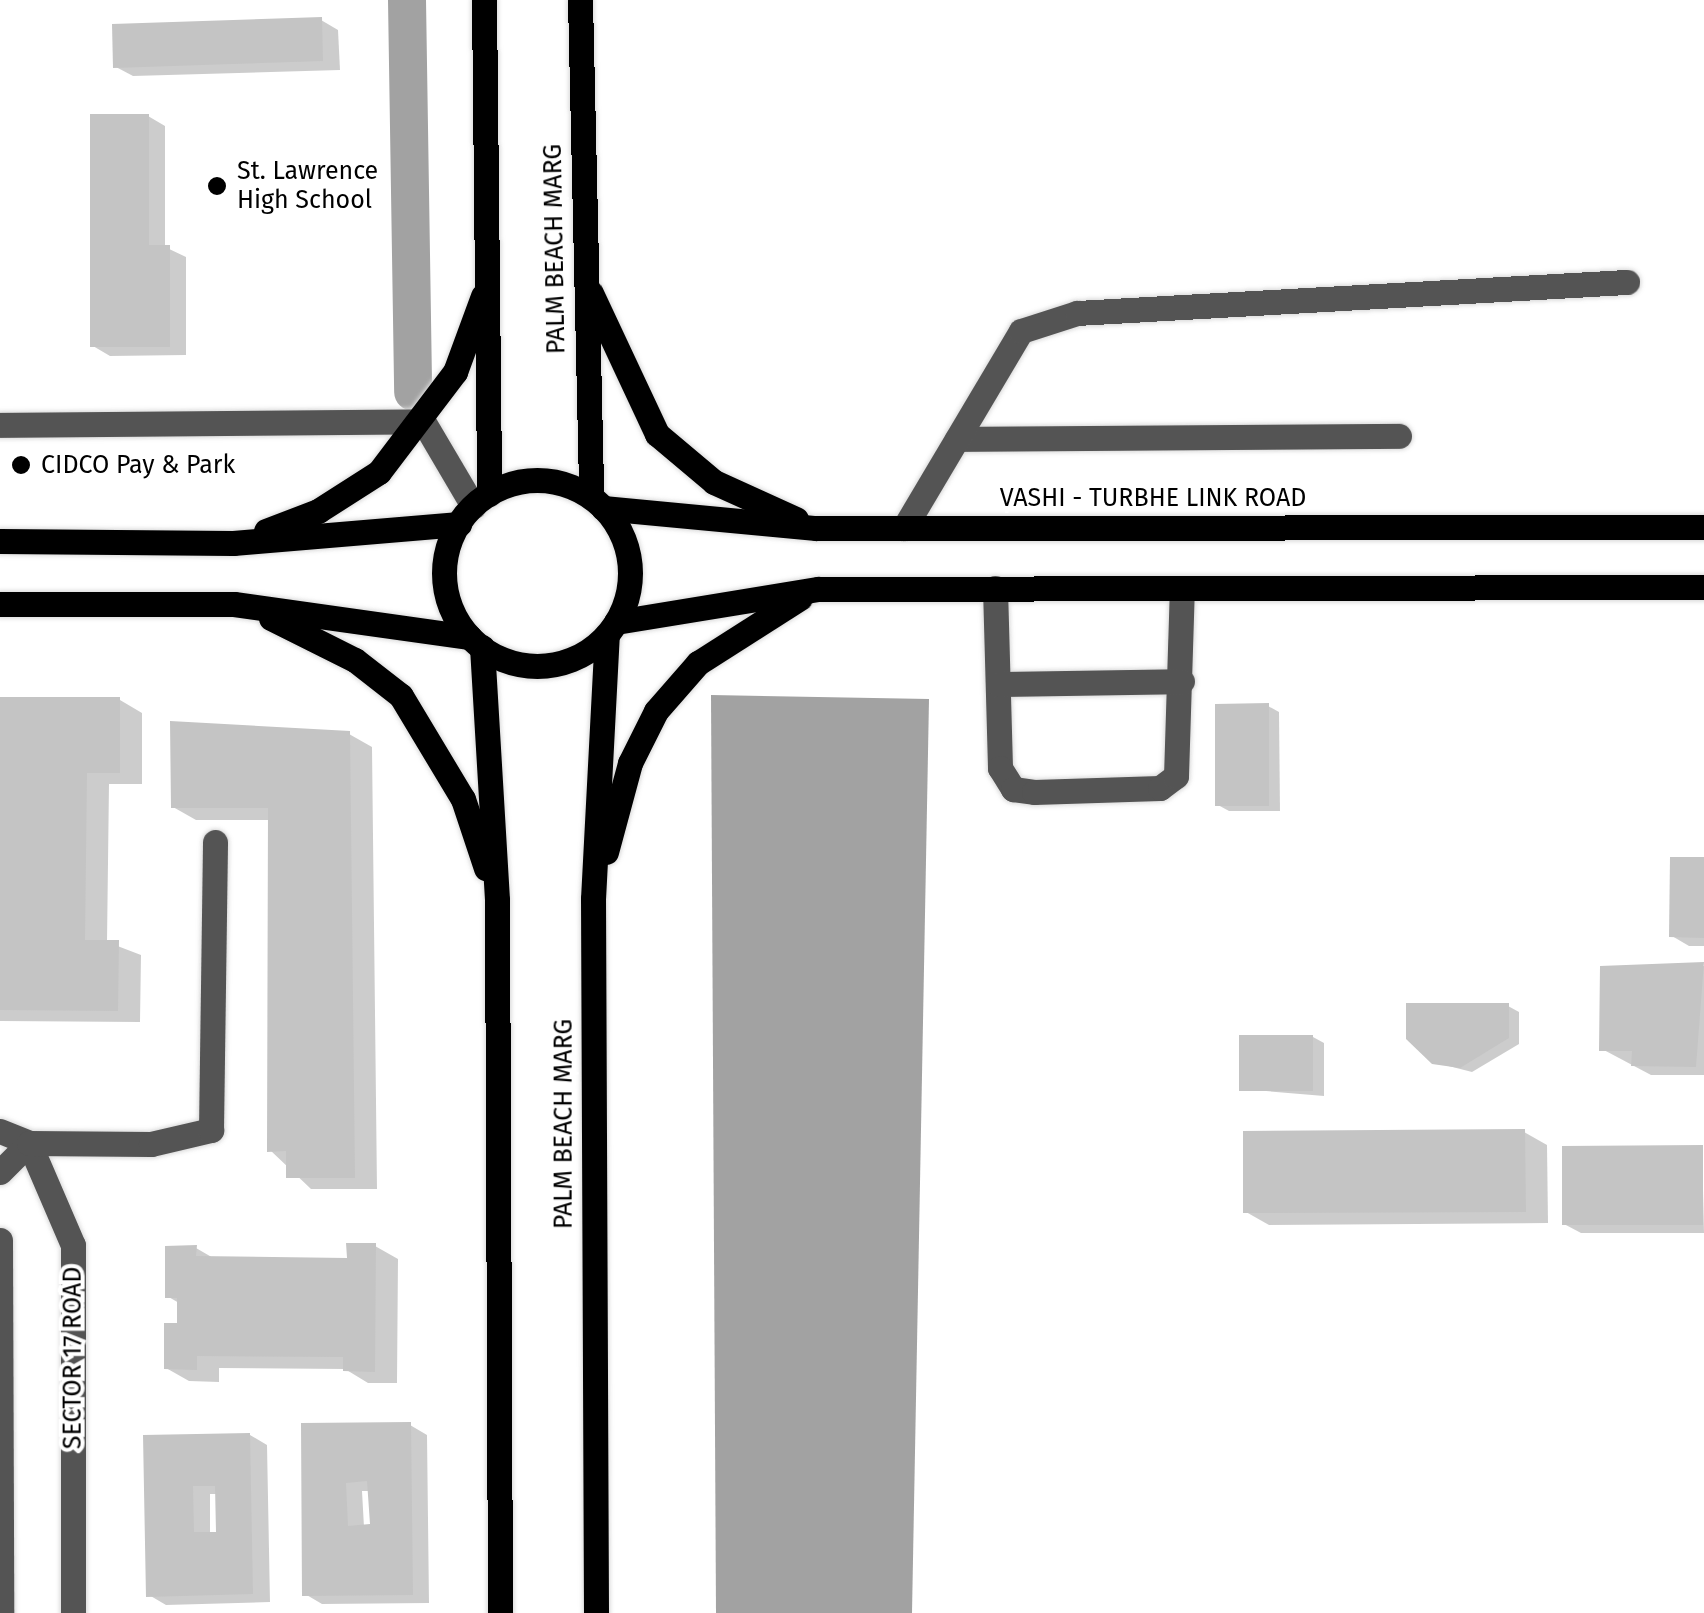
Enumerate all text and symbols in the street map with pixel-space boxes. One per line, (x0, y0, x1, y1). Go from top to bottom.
street label: PALM BEACH MARG (538, 144, 572, 354)
place label: St. Lawrence High School (237, 157, 378, 216)
marker: St. Lawrence High School (206, 175, 228, 197)
place label: CIDCO Pay & Park (41, 450, 235, 480)
marker: CIDCO Pay & Park (10, 454, 32, 476)
street label: VASHI - TURBHE LINK ROAD (1000, 483, 1306, 513)
street label: PALM BEACH MARG (549, 1019, 579, 1229)
street label: SECTOR 17 ROAD (58, 1267, 88, 1449)

